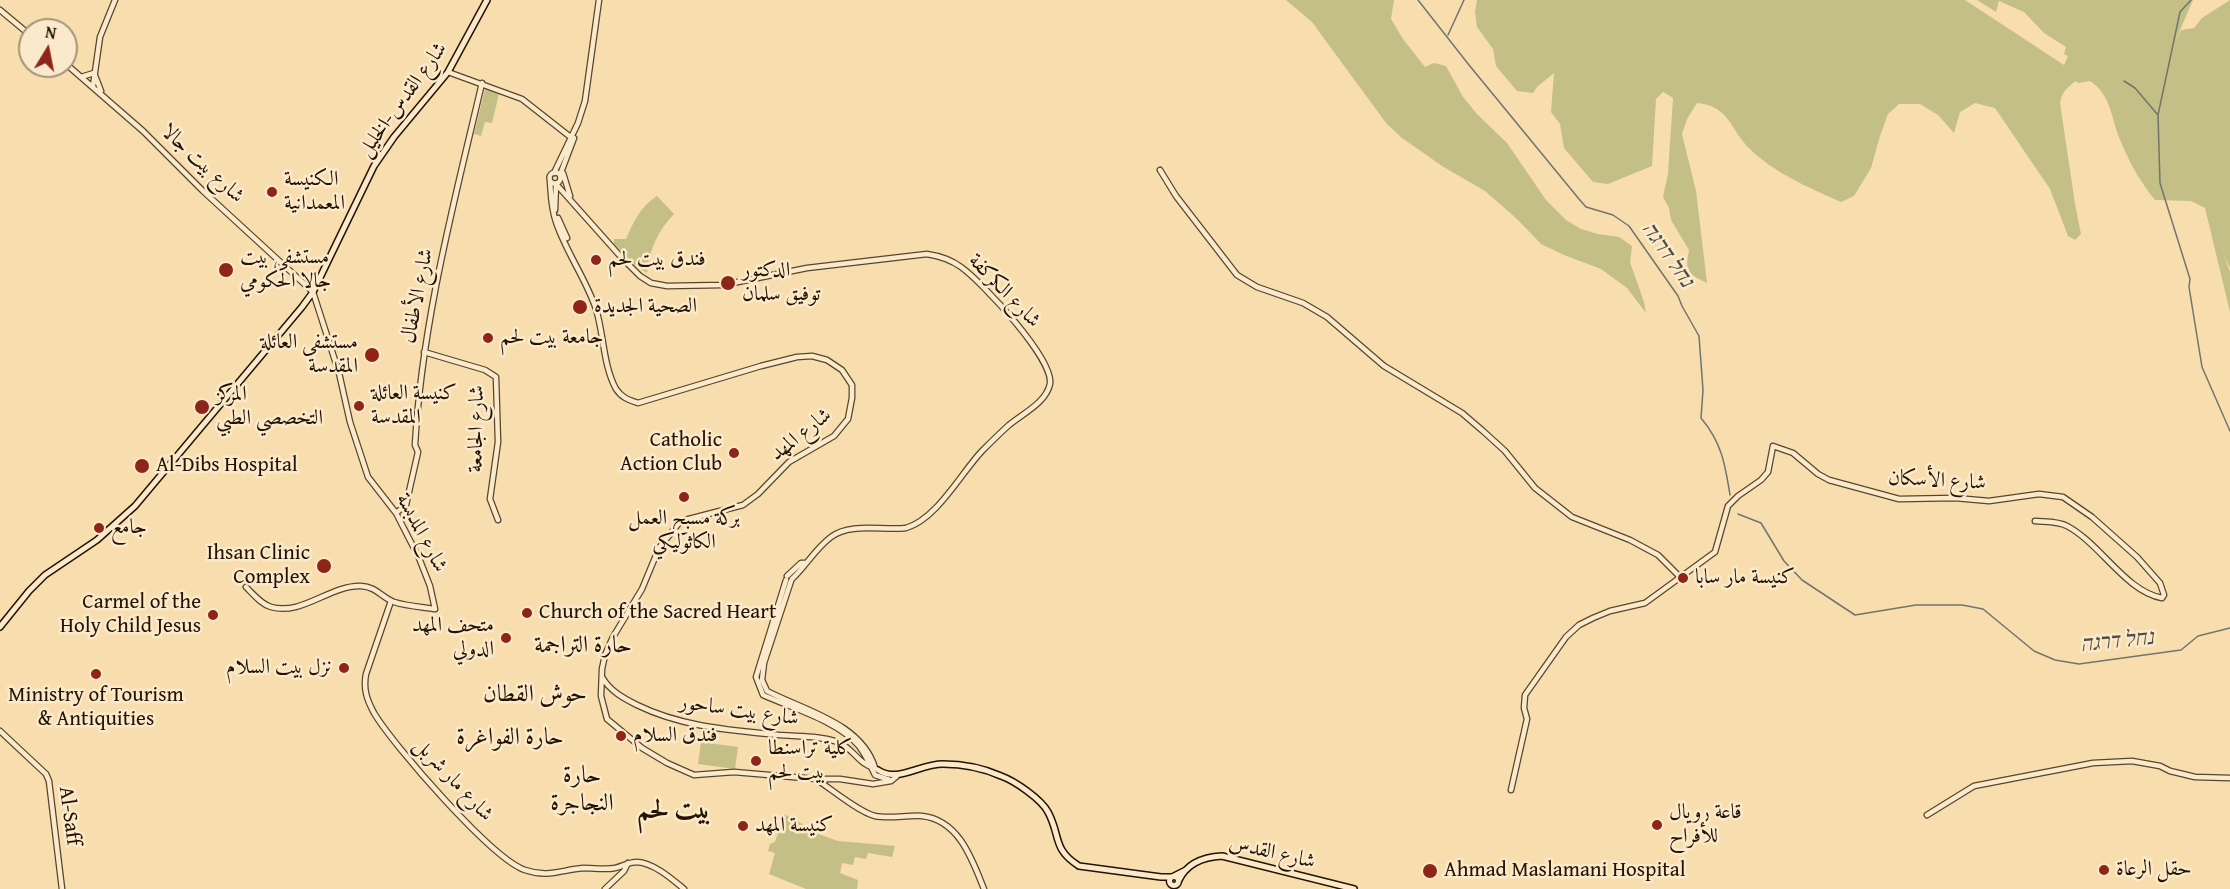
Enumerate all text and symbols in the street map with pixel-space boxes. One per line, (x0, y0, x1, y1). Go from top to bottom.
north arrow (18, 18, 78, 78)
text: N (43, 19, 58, 45)
street label: شارع القدس-الخليل (353, 38, 453, 162)
street label: شارع بيت جالا (155, 119, 249, 209)
place label: الكنيسة المعمدانية (284, 167, 345, 217)
marker: الكنيسة المعمدانية (265, 185, 279, 199)
water label: נחל דרגה (1635, 217, 1699, 293)
place label: مستشفى بيت جالا الحكومي (240, 245, 331, 295)
street label: شارع الأطفال (396, 246, 440, 346)
place label: فندق بيت لحم (608, 247, 706, 273)
street label: شارع الكركفة (962, 249, 1046, 333)
marker: فندق بيت لحم (589, 253, 603, 267)
place label: الدكتور توفيق سلمان (742, 258, 821, 308)
marker: مستشفى بيت جالا الحكومي (217, 261, 235, 279)
marker: الدكتور توفيق سلمان (719, 274, 737, 292)
place label: الصحية الجديدة (594, 294, 697, 320)
marker: الصحية الجديدة (571, 298, 589, 316)
place label: جامعة بيت لحم (500, 325, 603, 351)
place label: مستشفى العائلة المقدسة (260, 330, 358, 380)
marker: جامعة بيت لحم (481, 331, 495, 345)
marker: مستشفى العائلة المقدسة (363, 346, 381, 364)
place label: كنيسة العائلة المقدسة (371, 381, 457, 431)
place label: المركز التخصصي الطبي (216, 382, 323, 432)
street label: شارع الجامعة (464, 385, 490, 473)
marker: المركز التخصصي الطبي (193, 398, 211, 416)
marker: كنيسة العائلة المقدسة (352, 399, 366, 413)
street label: شارع المهد (765, 403, 837, 467)
place label: Catholic Action Club (620, 428, 722, 478)
marker: Catholic Action Club (727, 446, 741, 460)
place label: Al-Dibs Hospital (156, 453, 298, 479)
marker: Al-Dibs Hospital (133, 457, 151, 475)
street label: شارع الأسكان (1887, 466, 1987, 496)
street label: شارع المدبسة (390, 489, 452, 577)
marker: بركة مسبح العمل الكاثوليكي (677, 490, 691, 504)
place label: بركة مسبح العمل الكاثوليكي (628, 506, 740, 556)
place label: جامع (111, 515, 147, 541)
marker: جامع (92, 521, 106, 535)
place label: Ihsan Clinic Complex (207, 541, 310, 591)
marker: Ihsan Clinic Complex (315, 557, 333, 575)
place label: كنيسة مار سابا (1695, 565, 1795, 591)
marker: كنيسة مار سابا (1676, 571, 1690, 585)
place label: Carmel of the Holy Child Jesus (60, 590, 201, 640)
place label: Church of the Sacred Heart (539, 600, 776, 626)
marker: Church of the Sacred Heart (520, 606, 534, 620)
marker: Carmel of the Holy Child Jesus (206, 608, 220, 622)
place label: متحف المهد الدولي (412, 613, 494, 663)
water label: נחל דרגה (2079, 625, 2155, 659)
marker: متحف المهد الدولي (499, 631, 513, 645)
district label: حارة التراجمة (534, 632, 632, 660)
place label: نزل بيت السلام (226, 655, 332, 681)
marker: نزل بيت السلام (337, 661, 351, 675)
marker: Ministry of Tourism & Antiquities (89, 667, 103, 681)
district label: حوش القطان (483, 681, 587, 709)
place label: Ministry of Tourism & Antiquities (8, 683, 184, 733)
street label: شارع بيت ساحور (678, 690, 800, 732)
place label: فندق السلام (633, 723, 717, 749)
district label: حارة الفواغرة (456, 724, 564, 752)
marker: فندق السلام (614, 729, 628, 743)
street label: شارع مار شربل (408, 733, 498, 827)
place label: كلية تراسنطا بيت لحم (768, 736, 853, 786)
marker: كلية تراسنطا بيت لحم (749, 754, 763, 768)
district label: حارة النجاجرة (550, 762, 614, 818)
street label: Al-Saff (52, 785, 86, 847)
district label: بيت لحم (637, 795, 711, 827)
place label: قاعة رويال للأفراح (1669, 800, 1742, 850)
place label: كنيسة المهد (755, 813, 834, 839)
marker: قاعة رويال للأفراح (1650, 818, 1664, 832)
marker: كنيسة المهد (736, 819, 750, 833)
street label: شارع القدس (1226, 831, 1318, 875)
place label: حقل الرعاة (2116, 857, 2192, 883)
place label: Ahmad Maslamani Hospital (1444, 858, 1686, 884)
marker: Ahmad Maslamani Hospital (1421, 862, 1439, 880)
marker: حقل الرعاة (2097, 863, 2111, 877)

